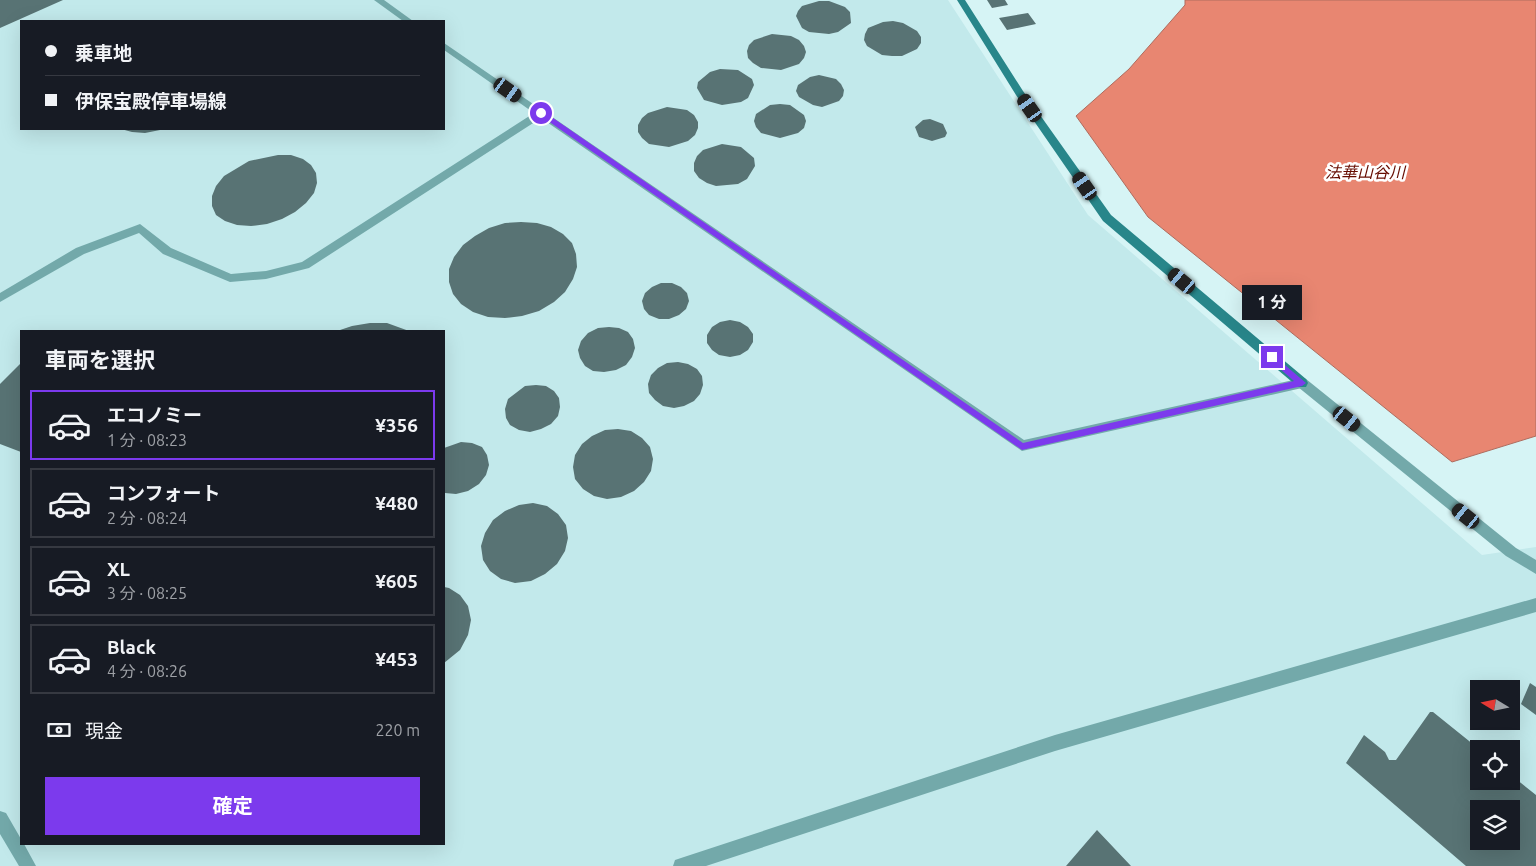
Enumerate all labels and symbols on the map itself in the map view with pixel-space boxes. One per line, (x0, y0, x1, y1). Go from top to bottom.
car (491, 75, 524, 105)
car (1015, 91, 1044, 125)
route start (530, 102, 552, 124)
water label: 法華山谷川 (1325, 163, 1407, 181)
car (1070, 169, 1099, 203)
car (1165, 266, 1198, 296)
callout: 1 分 (1242, 284, 1302, 320)
route end (1261, 346, 1283, 368)
car (1330, 404, 1363, 434)
car (1449, 501, 1482, 531)
north arrow (1470, 680, 1520, 730)

